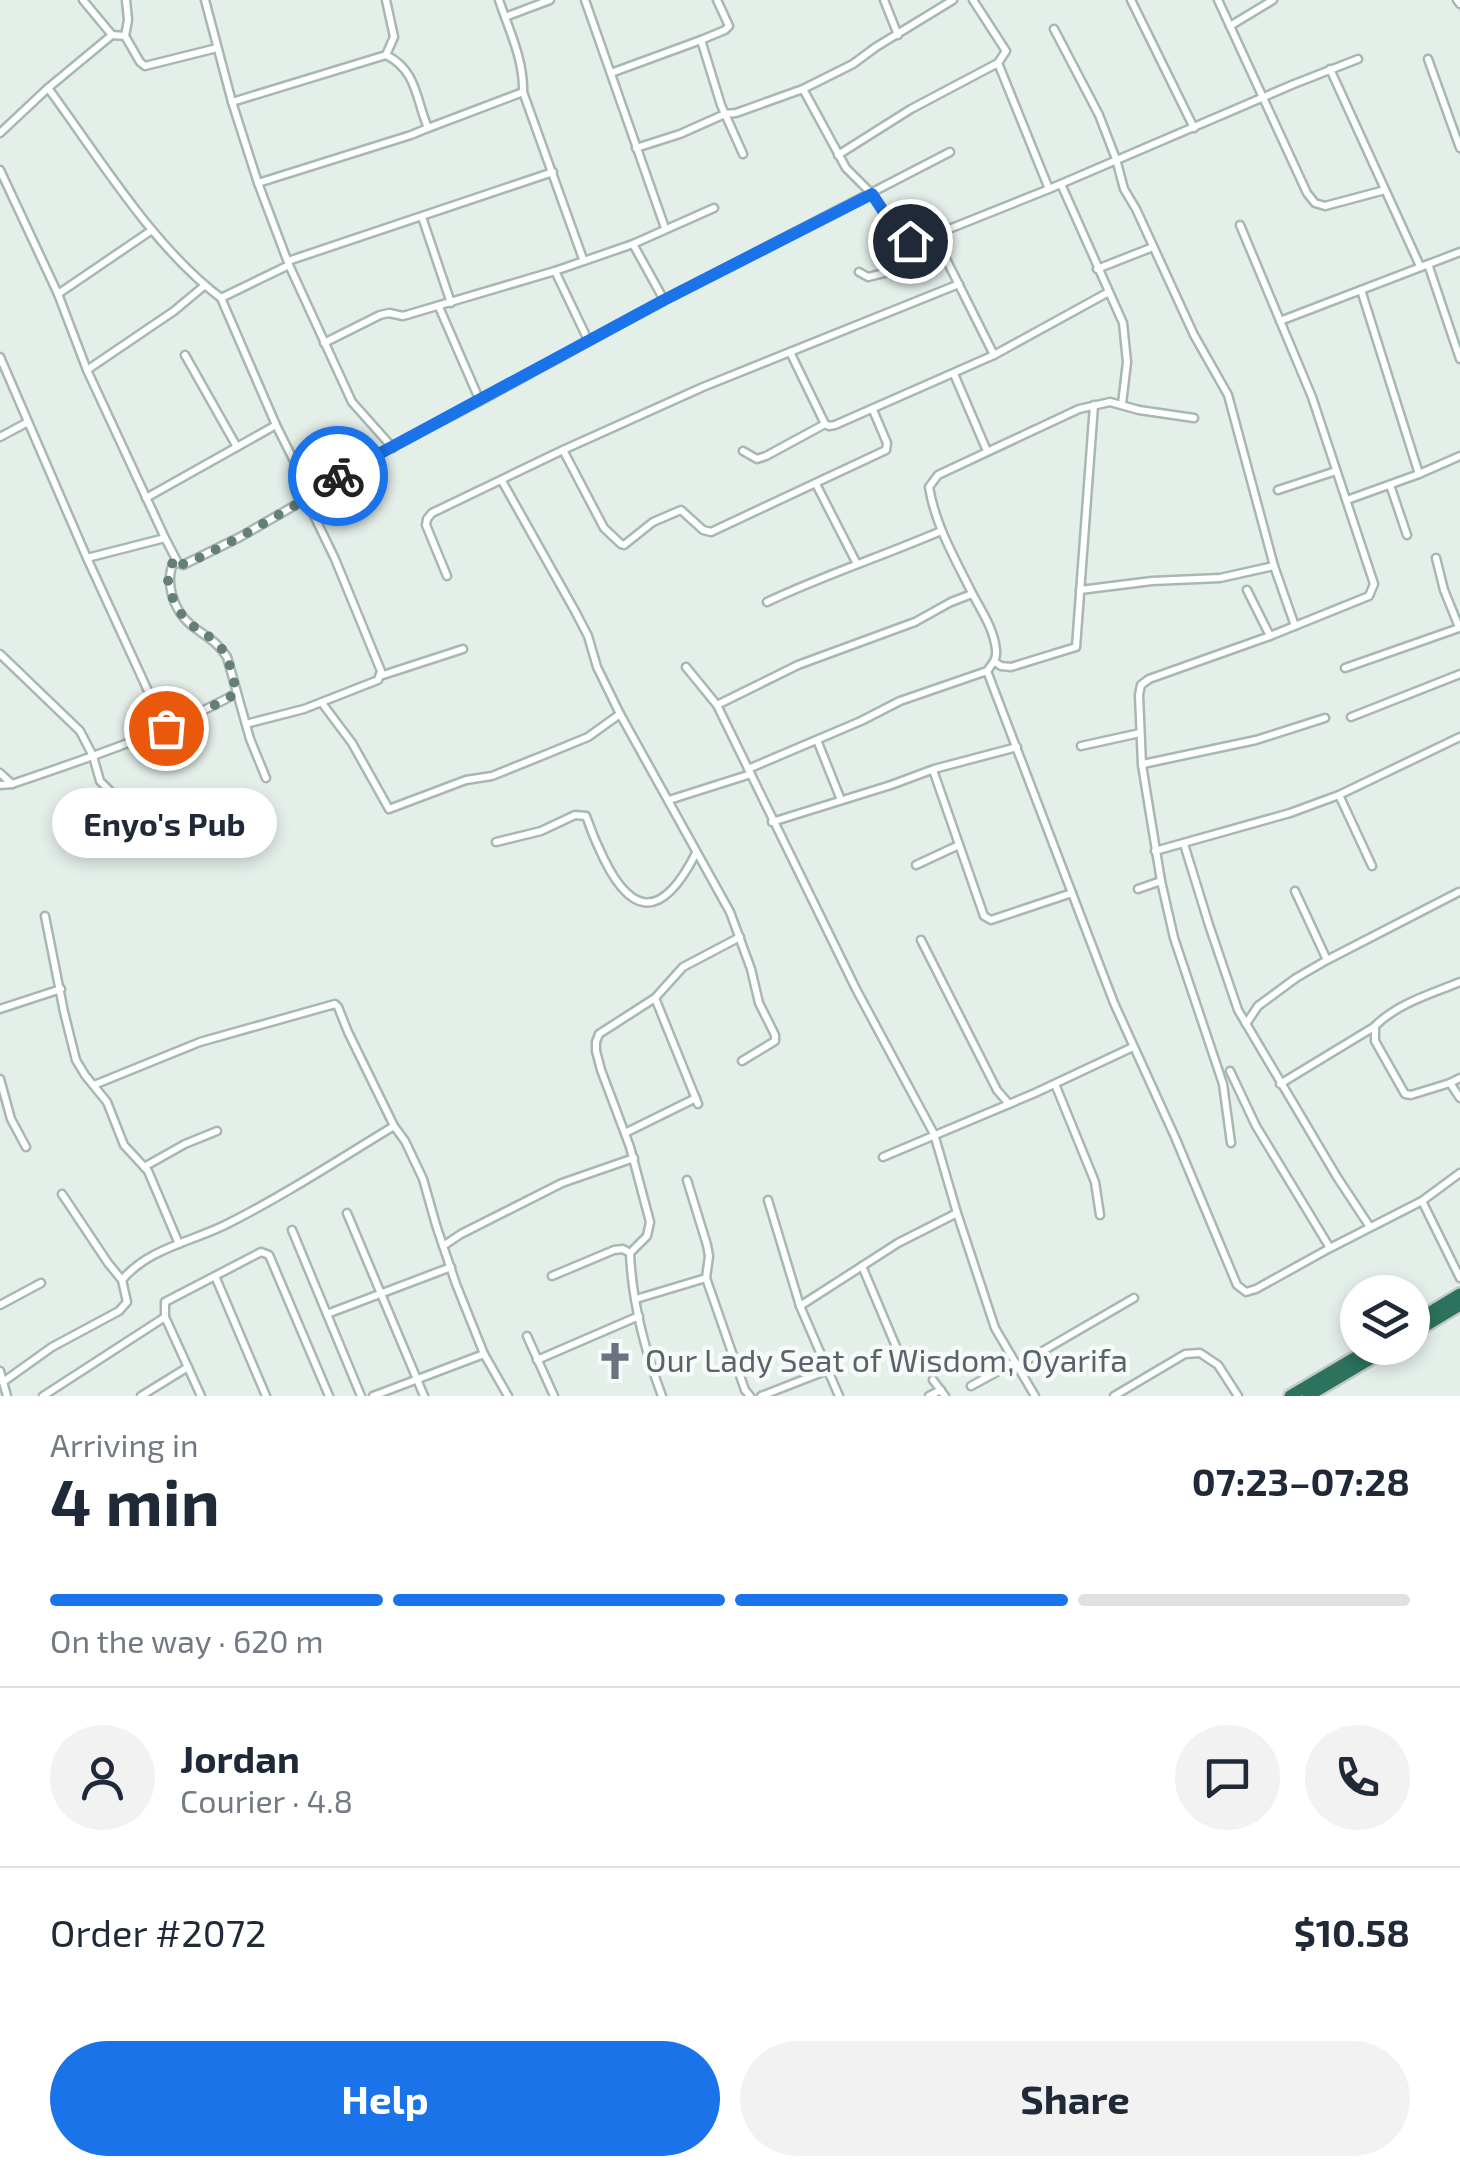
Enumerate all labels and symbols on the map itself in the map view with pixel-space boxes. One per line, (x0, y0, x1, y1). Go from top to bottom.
pin (868, 199, 953, 284)
courier (288, 426, 388, 526)
pin (124, 686, 209, 771)
callout: Enyo's Pub (54, 788, 278, 858)
church icon: Our Lady Seat of Wisdom, Oyarifa (594, 1340, 636, 1382)
place label: Our Lady Seat of Wisdom, Oyarifa (645, 1340, 1128, 1378)

